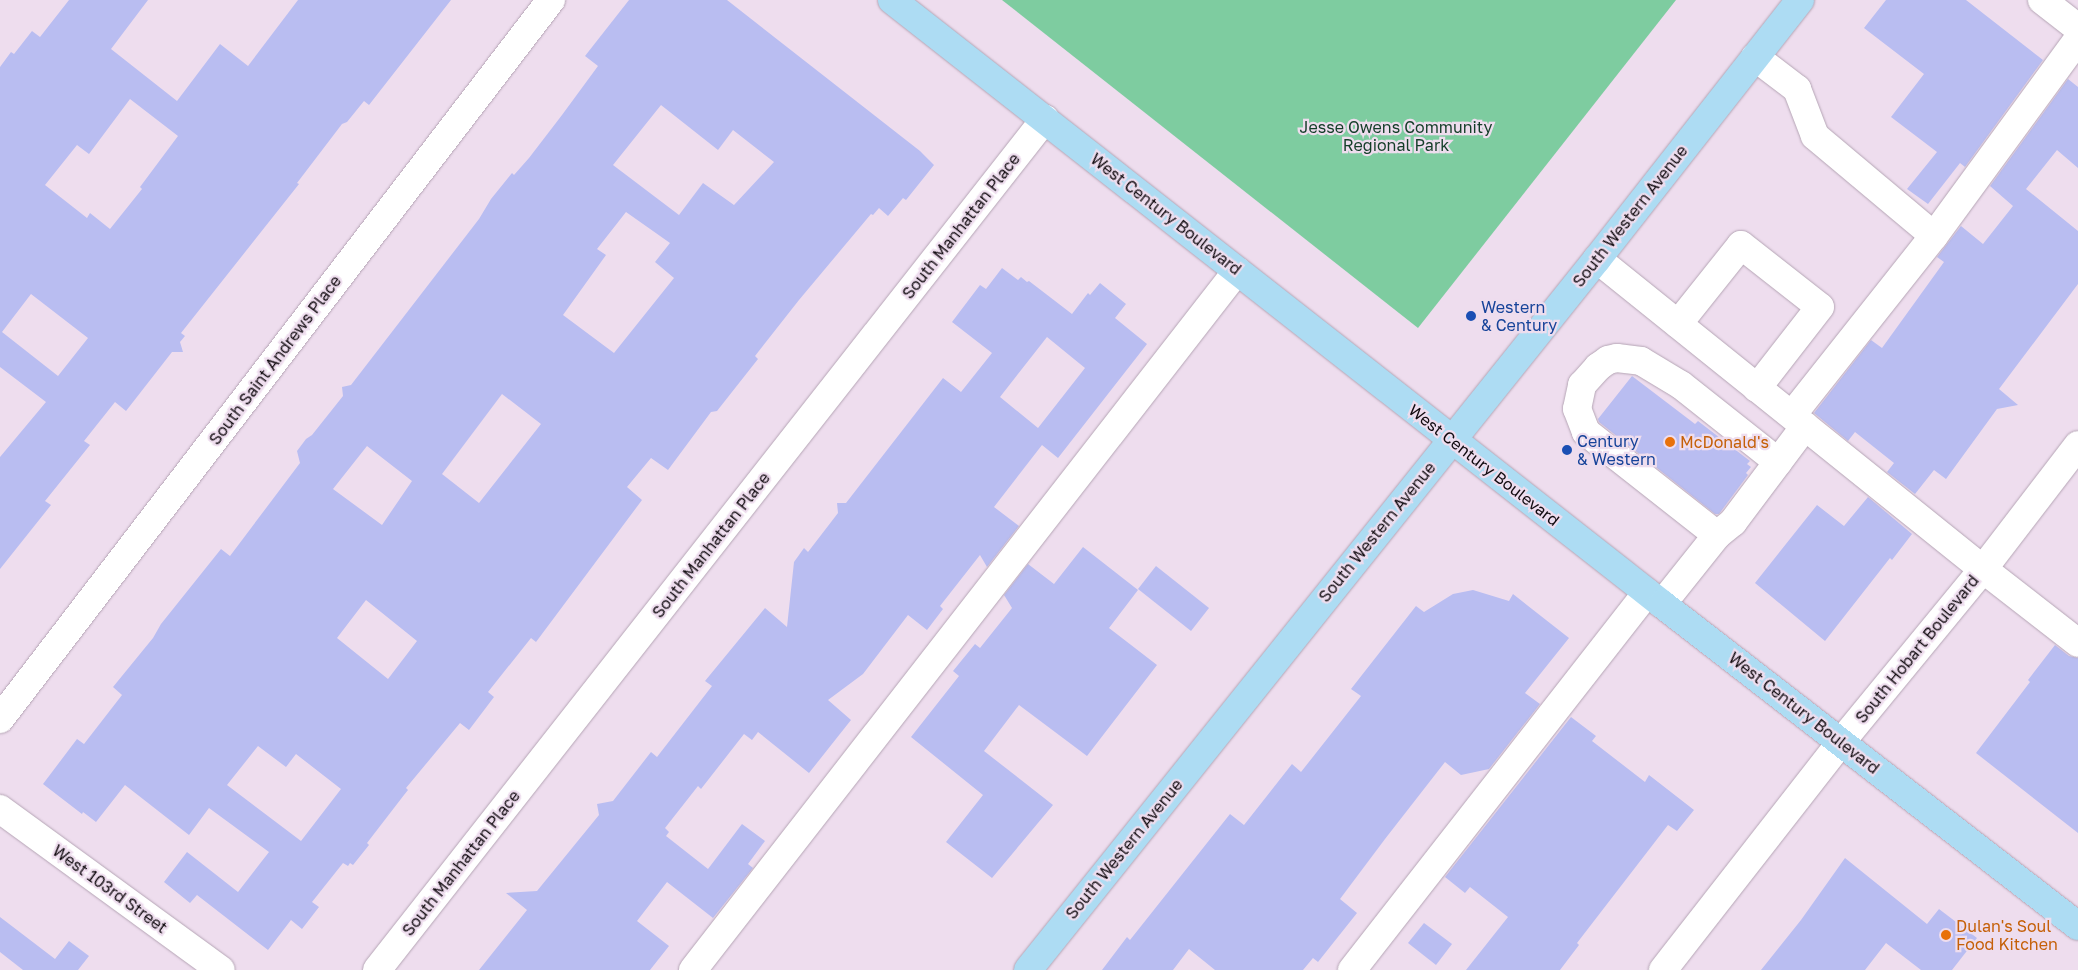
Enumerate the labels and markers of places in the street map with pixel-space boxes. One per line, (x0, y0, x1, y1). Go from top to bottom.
place label: Western & Century (1481, 297, 1557, 335)
marker: Western & Century (1465, 310, 1477, 322)
place label: Century & Western (1577, 431, 1656, 469)
place label: McDonald's (1680, 432, 1769, 452)
marker: McDonald's (1664, 436, 1676, 448)
marker: Century & Western (1561, 444, 1573, 456)
place label: Dulan's Soul Food Kitchen (1956, 916, 2058, 954)
marker: Dulan's Soul Food Kitchen (1940, 929, 1952, 941)

